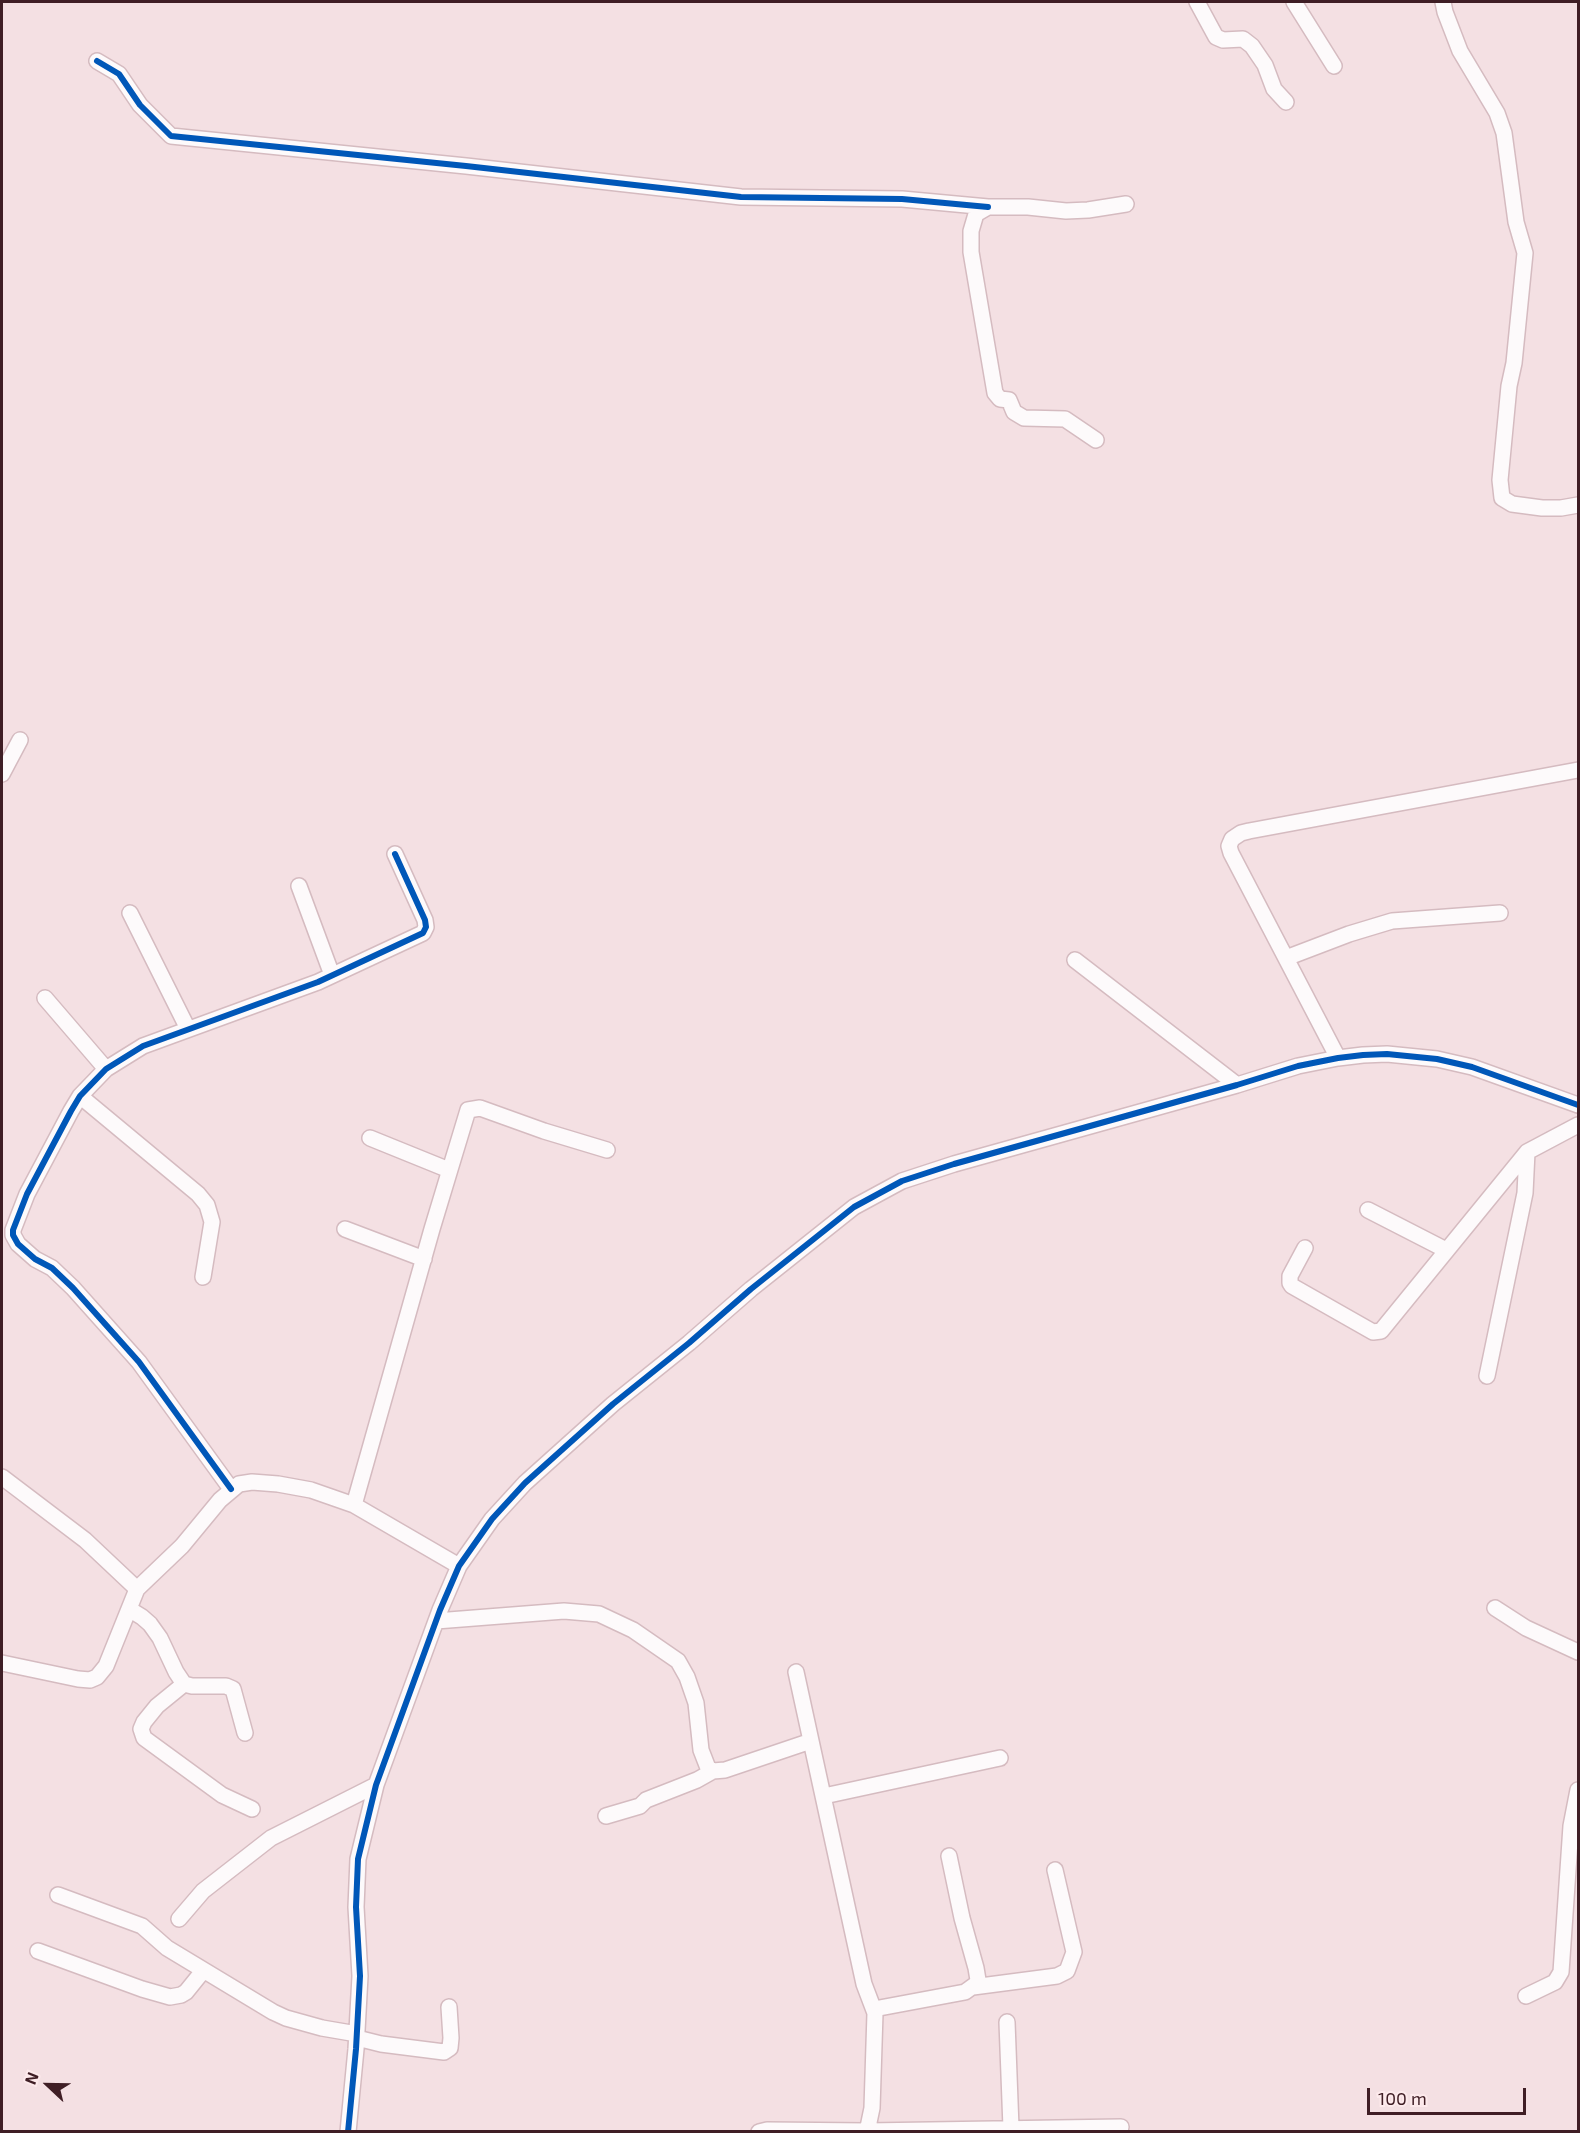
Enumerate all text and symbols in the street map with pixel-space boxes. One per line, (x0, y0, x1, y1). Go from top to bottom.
north arrow (18, 2055, 78, 2115)
text: N (20, 2069, 42, 2087)
scale bar (1370, 2076, 1529, 2114)
text: 100 m (1378, 2087, 1427, 2109)

